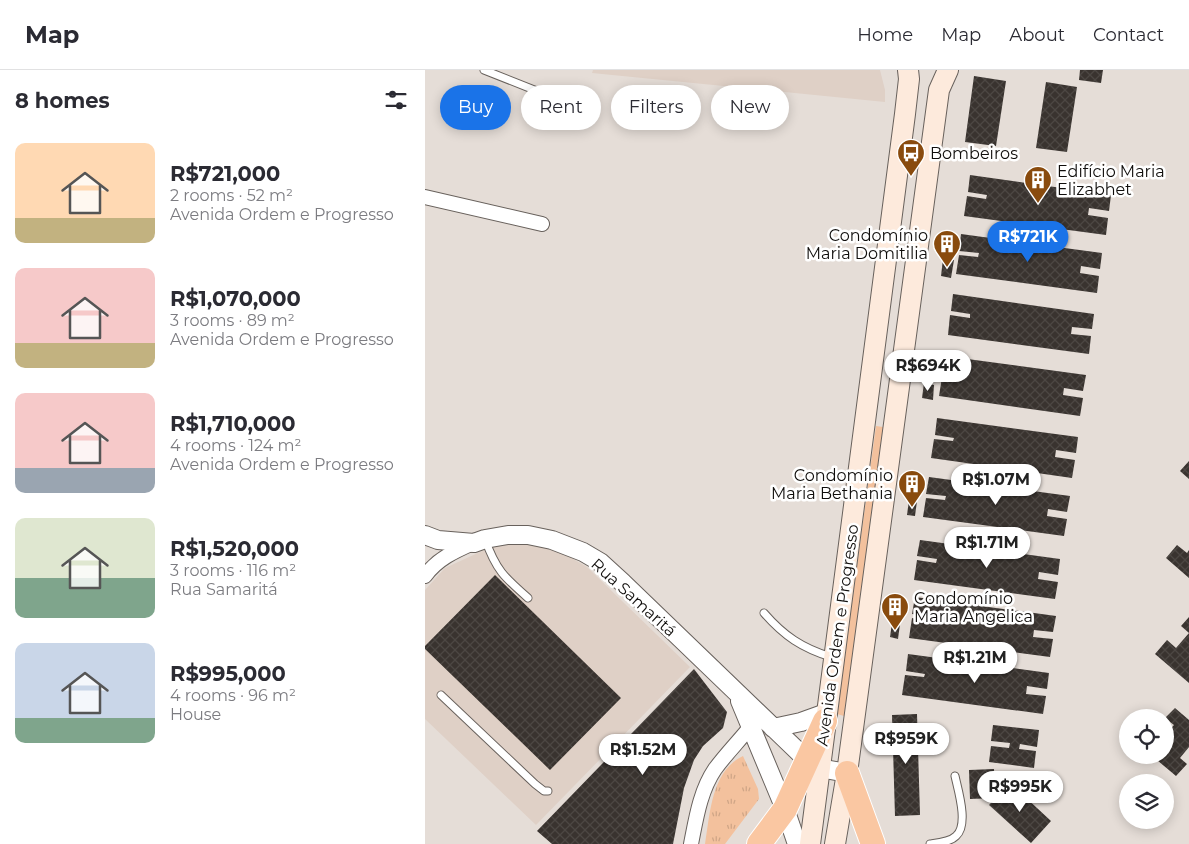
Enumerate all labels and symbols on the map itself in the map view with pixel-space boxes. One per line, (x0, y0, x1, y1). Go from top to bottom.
bus stop icon: Bombeiros (896, 138, 926, 177)
place label: Bombeiros (930, 144, 1018, 163)
place label: Edifício Maria Elizabhet (1057, 162, 1165, 199)
building icon: Edifício Maria Elizabhet (1023, 165, 1053, 204)
pin: R$721K (987, 220, 1069, 263)
place label: Condomínio Maria Domitilia (806, 226, 928, 263)
building icon: Condomínio Maria Domitilia (932, 229, 962, 268)
pin: R$694K (887, 350, 969, 392)
pin: R$1.07M (950, 464, 1042, 506)
place label: Condomínio Maria Bethania (771, 466, 893, 503)
building icon: Condomínio Maria Bethania (897, 469, 927, 508)
street label: Avenida Ordem e Progresso (813, 523, 862, 747)
pin: R$1.71M (941, 526, 1033, 569)
street label: Rua Samaritá (587, 554, 680, 640)
place label: Condomínio Maria Angelica (914, 589, 1033, 626)
building icon: Condomínio Maria Angelica (880, 592, 910, 631)
pin: R$1.21M (929, 642, 1021, 684)
pin: R$959K (865, 722, 947, 765)
pin: R$1.52M (597, 734, 689, 776)
pin: R$995K (979, 770, 1061, 813)

